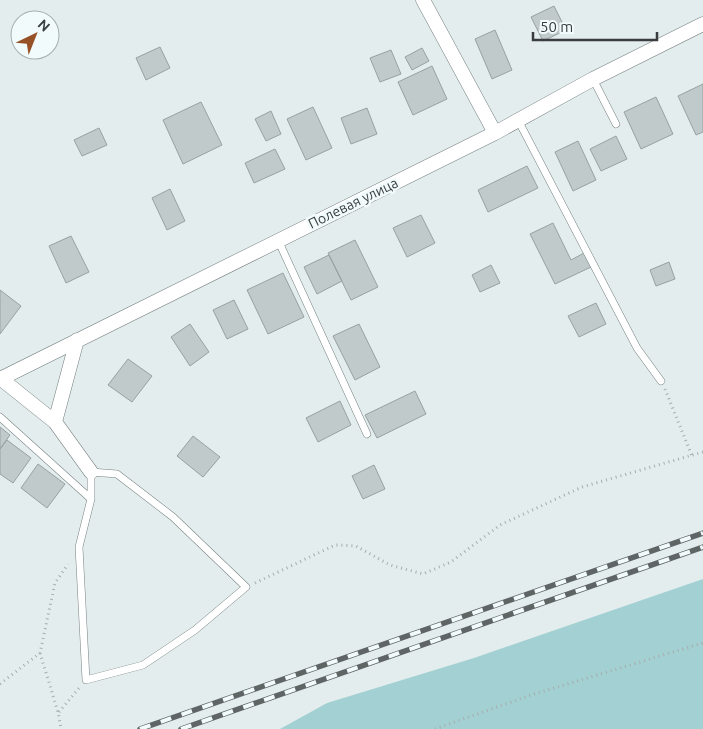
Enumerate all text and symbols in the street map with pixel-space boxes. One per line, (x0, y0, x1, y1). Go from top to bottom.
north arrow (10, 10, 60, 60)
scale bar (533, 10, 657, 42)
text: N (35, 16, 53, 35)
text: 50 m (540, 18, 573, 35)
street label: Полевая улица (306, 174, 400, 232)

